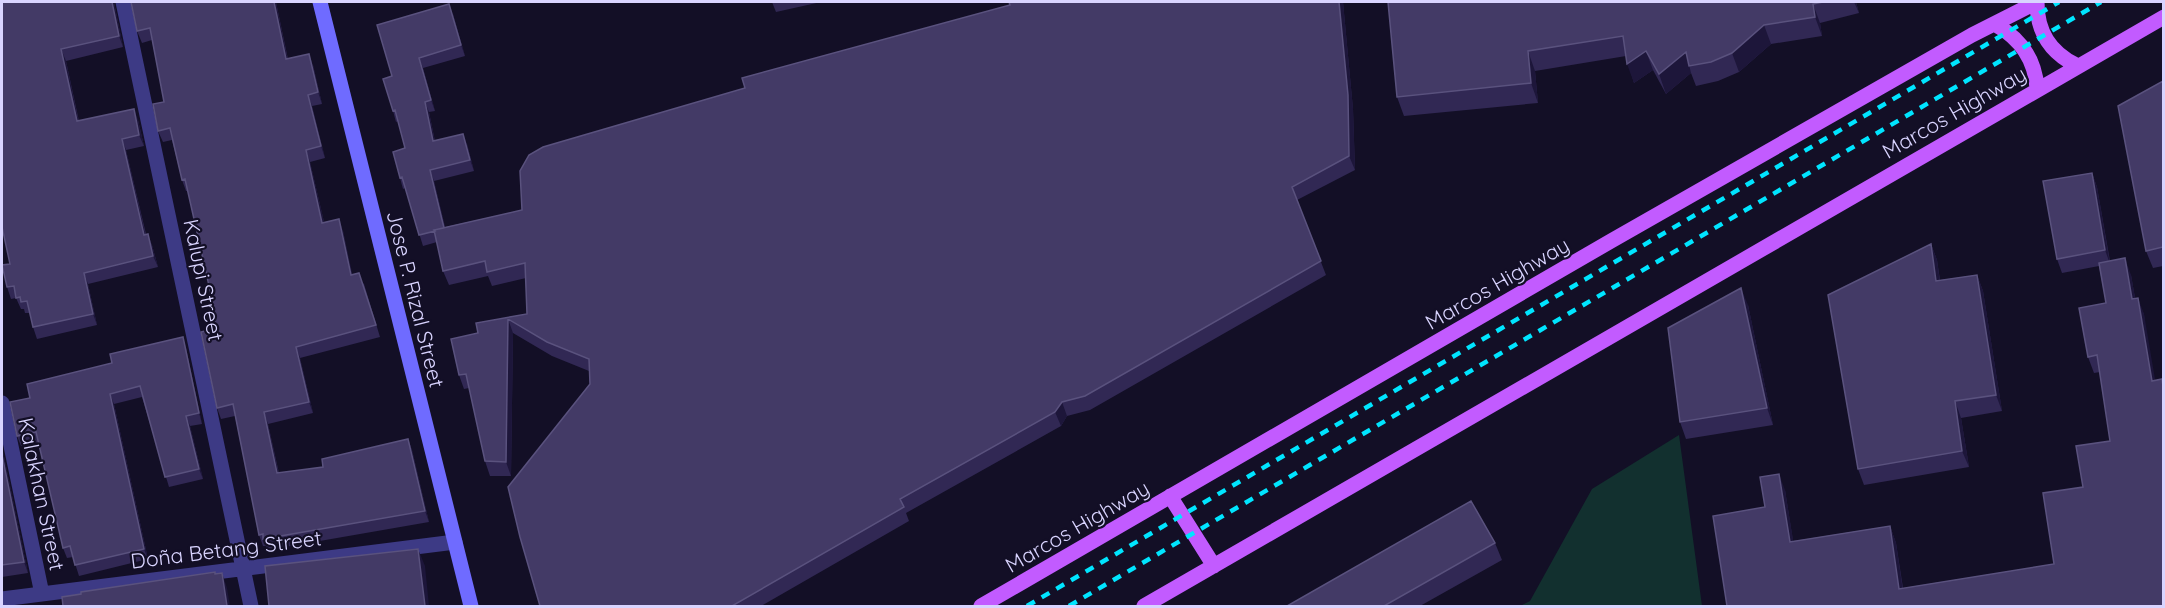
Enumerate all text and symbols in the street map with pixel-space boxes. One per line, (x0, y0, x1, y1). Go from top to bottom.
street label: Marcos Highway (1877, 60, 2031, 164)
street label: Jose P. Rizal Street (381, 208, 451, 390)
street label: Kalupi Street (178, 217, 230, 343)
street label: Marcos Highway (1420, 231, 1574, 335)
street label: Kalakhan Street (13, 415, 71, 573)
street label: Marcos Highway (1000, 474, 1154, 578)
street label: Doña Betang Street (129, 524, 323, 574)

